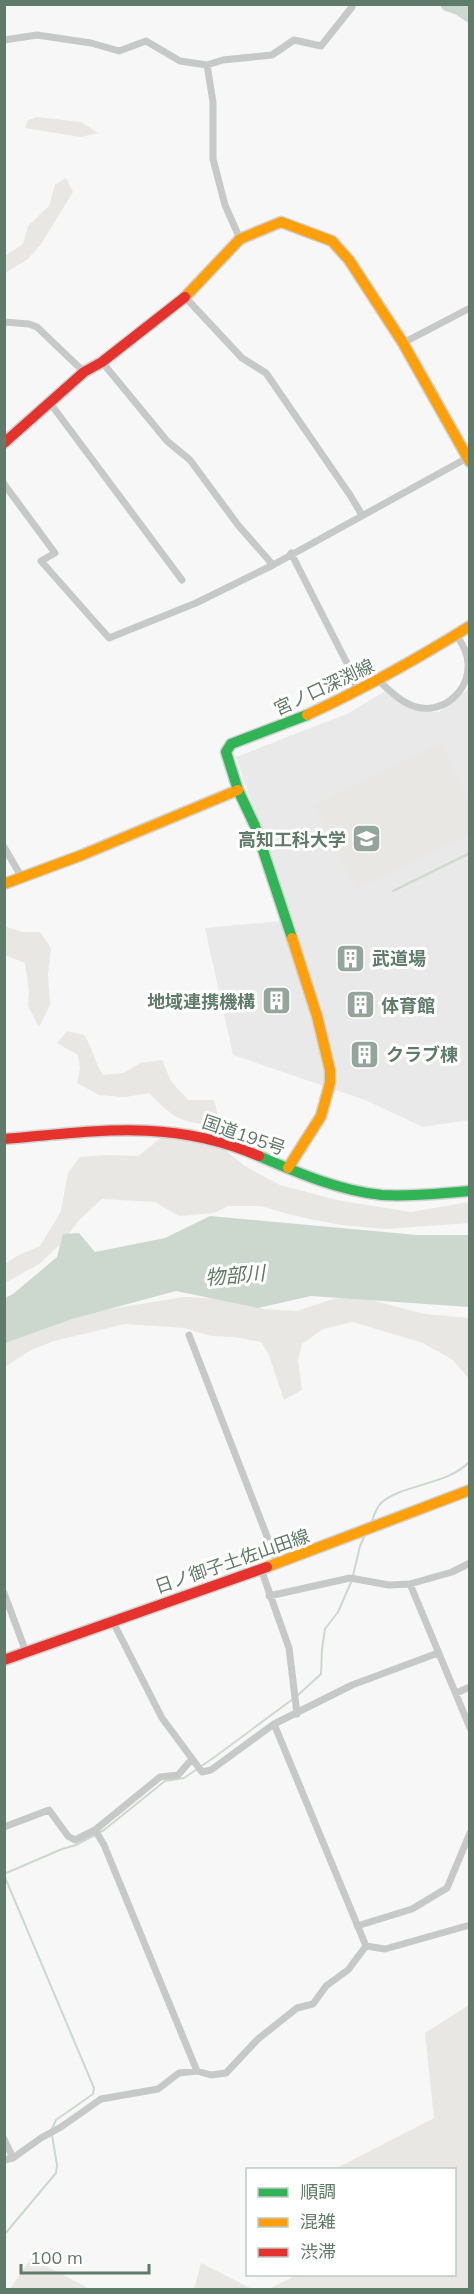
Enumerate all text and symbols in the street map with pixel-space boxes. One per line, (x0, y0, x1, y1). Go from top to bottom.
street label: 宮ノ口深渕線 (270, 654, 378, 720)
school or university icon: 高知工科大学 (351, 823, 383, 855)
place label: 高知工科大学 (238, 828, 346, 851)
building icon: 武道場 (335, 942, 367, 974)
place label: 武道場 (372, 947, 426, 970)
building icon: 地域連携機構 (260, 985, 292, 1017)
building icon: 体育館 (344, 989, 376, 1021)
place label: 地域連携機構 (147, 990, 255, 1013)
place label: 体育館 (381, 994, 435, 1017)
building icon: クラブ棟 (349, 1038, 381, 1070)
place label: クラブ棟 (386, 1043, 458, 1066)
street label: 国道195号 (199, 1110, 289, 1160)
water label: 物部川 (204, 1260, 268, 1290)
street label: 日ノ御子土佐山田線 (152, 1524, 312, 1598)
legend (246, 2168, 456, 2276)
text: 順調 (300, 2180, 336, 2203)
text: 混雑 (300, 2210, 336, 2233)
scale bar (21, 2237, 148, 2275)
text: 渋滞 (300, 2240, 336, 2263)
text: 100 m (30, 2246, 83, 2269)

